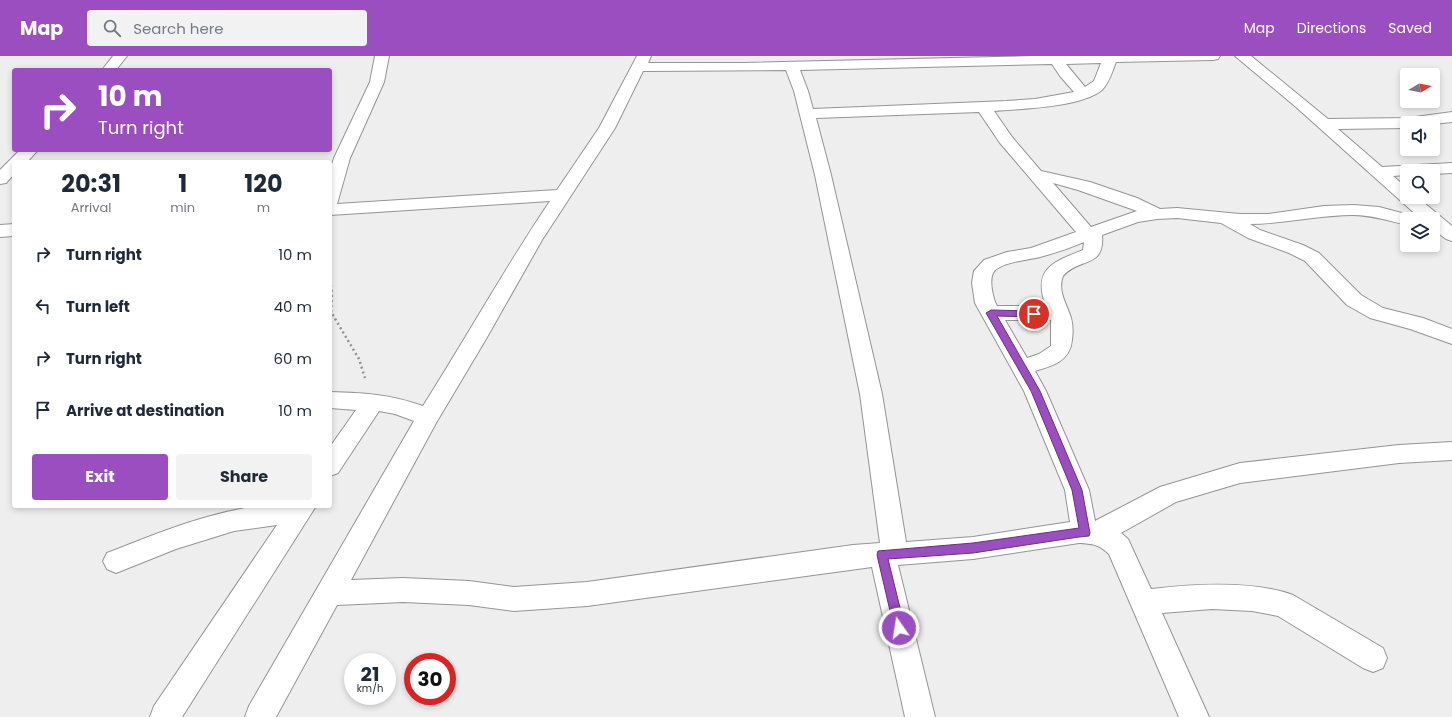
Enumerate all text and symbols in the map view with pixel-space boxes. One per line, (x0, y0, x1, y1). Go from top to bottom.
search box (87, 10, 367, 46)
text: Map (20, 15, 63, 42)
icon: search (101, 17, 123, 39)
text: Search here (133, 18, 224, 39)
text: Map (1244, 18, 1275, 38)
text: Directions (1297, 18, 1366, 38)
text: Saved (1388, 18, 1432, 38)
north arrow (1400, 68, 1440, 108)
map controls (1400, 68, 1440, 252)
text: 10 m (98, 77, 162, 116)
icon: right (32, 84, 84, 136)
text: Turn right (98, 115, 184, 140)
button: sound (1400, 116, 1440, 156)
button: search (1400, 164, 1440, 204)
text: 20:31 (61, 167, 121, 200)
text: 1 (178, 167, 187, 200)
text: 120 (244, 167, 283, 200)
text: Arrival (71, 198, 112, 217)
text: min (170, 198, 195, 217)
text: m (257, 198, 270, 217)
button: layers (1400, 212, 1440, 252)
icon: right (32, 243, 54, 265)
text: Turn right (66, 244, 142, 265)
text: 10 m (278, 244, 312, 265)
icon: left (32, 295, 54, 317)
text: Turn left (66, 296, 130, 317)
text: 40 m (274, 296, 312, 317)
pin (1017, 297, 1051, 331)
icon: arrive (1023, 303, 1045, 325)
icon: right (32, 347, 54, 369)
text: Turn right (66, 348, 142, 369)
text: 60 m (274, 348, 312, 369)
icon: arrive (32, 399, 54, 421)
text: Arrive at destination (66, 400, 224, 421)
text: 10 m (278, 400, 312, 421)
button: Exit (32, 454, 168, 500)
button: Share (176, 454, 312, 500)
position arrow (878, 607, 920, 649)
speed limit sign: 30 (404, 653, 456, 705)
text: 21 (361, 660, 379, 688)
text: km/h (357, 681, 383, 696)

